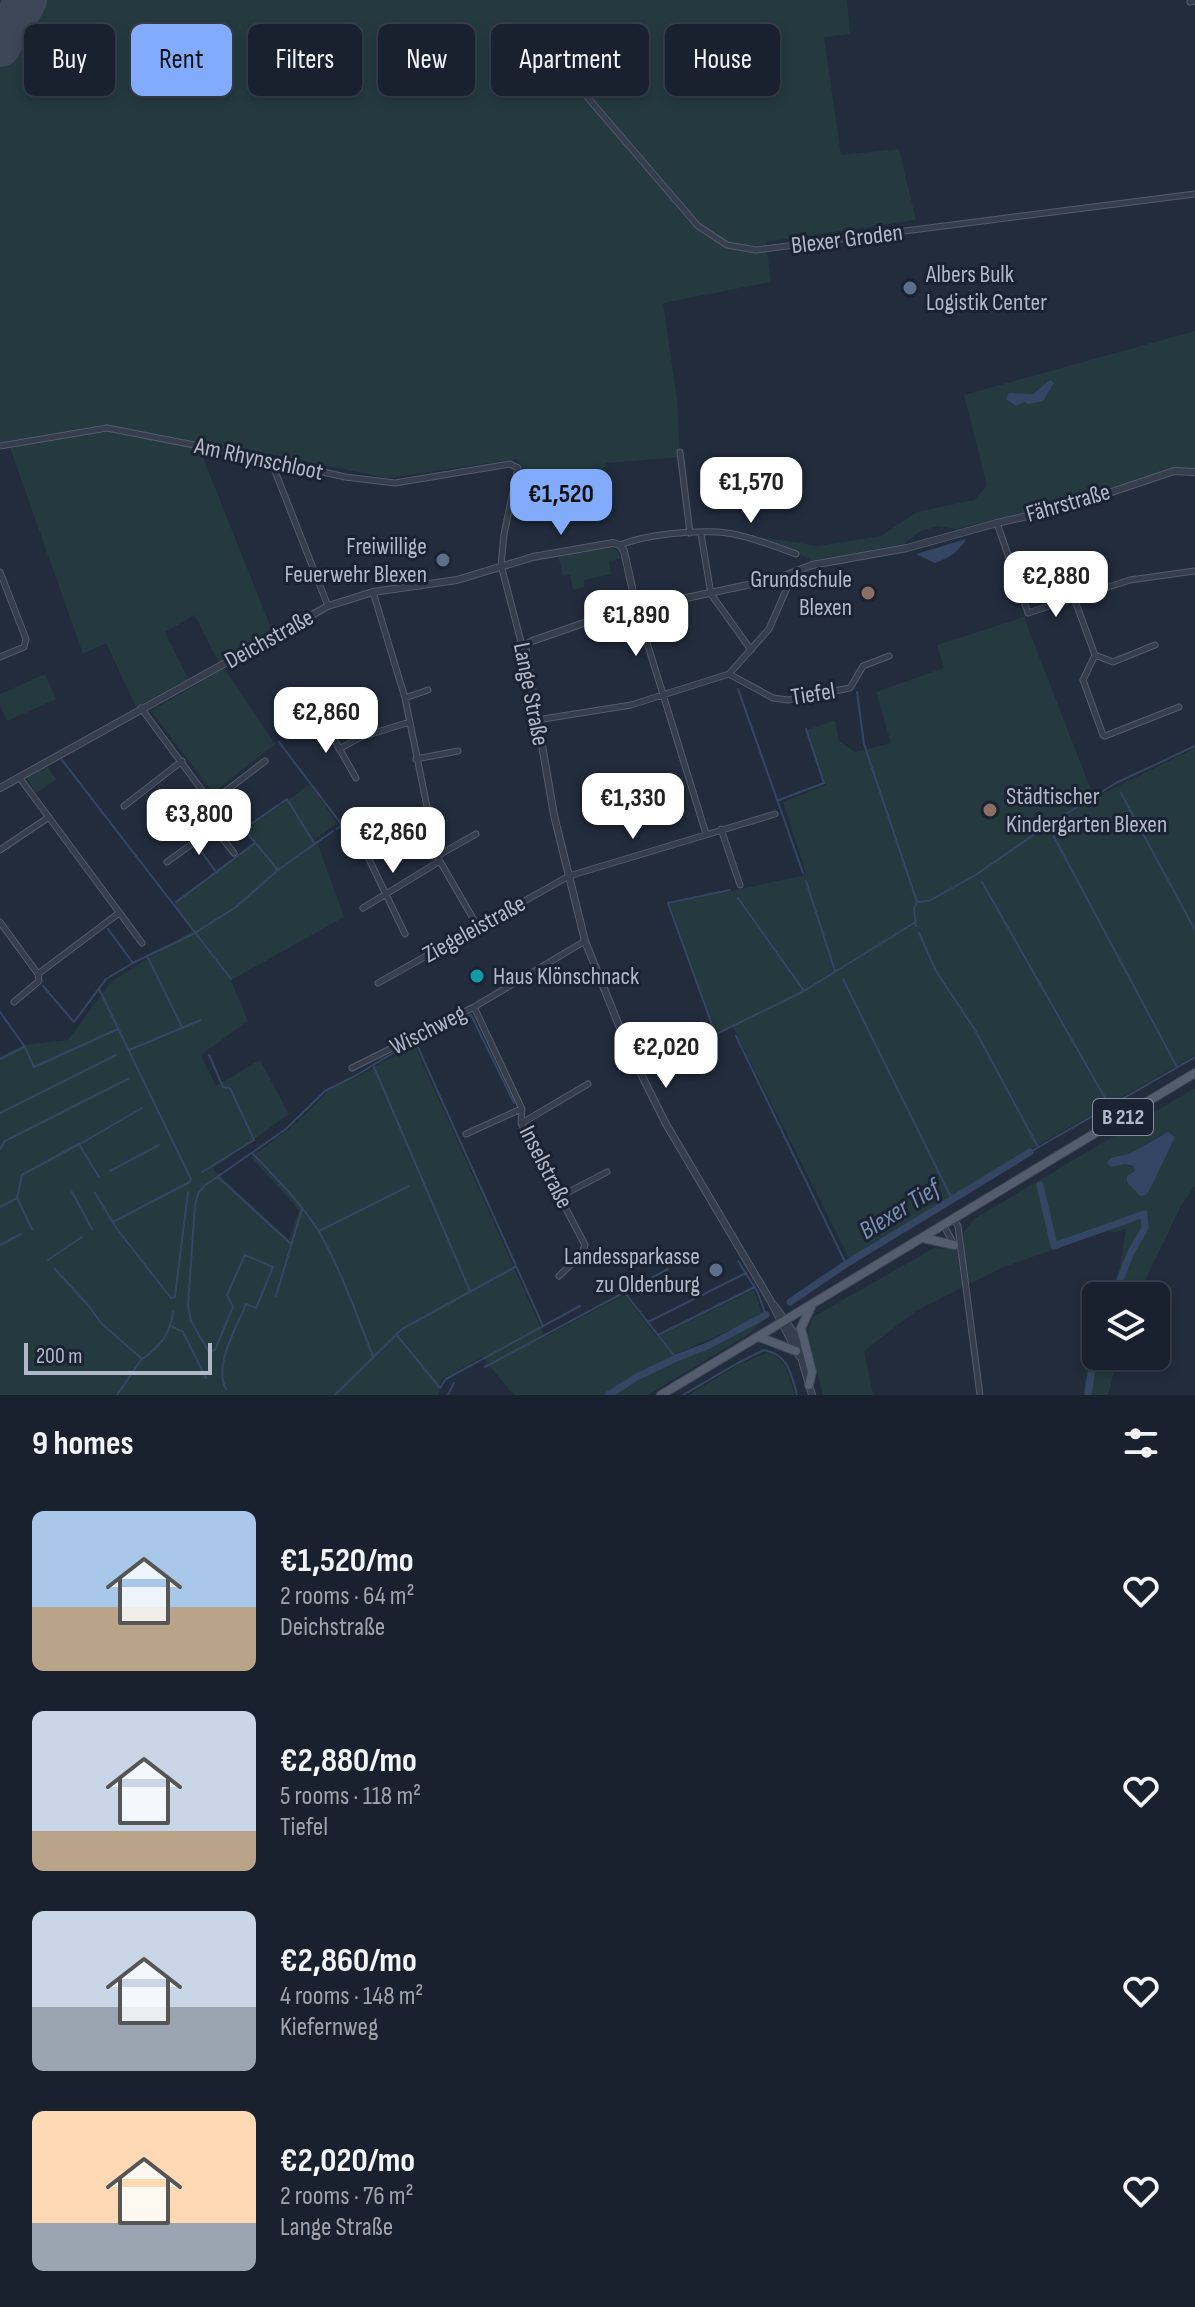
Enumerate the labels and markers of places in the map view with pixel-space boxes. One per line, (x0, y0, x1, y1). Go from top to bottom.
place label: Albers Bulk Logistik Center (925, 260, 1047, 317)
marker: Albers Bulk Logistik Center (901, 279, 919, 297)
pin: €1,570 (686, 457, 816, 525)
pin: €1,520 (496, 469, 626, 537)
place label: Freiwillige Feuerwehr Blexen (285, 532, 427, 589)
marker: Freiwillige Feuerwehr Blexen (434, 551, 452, 569)
pin: €2,880 (991, 551, 1121, 619)
place label: Grundschule Blexen (750, 565, 852, 622)
marker: Grundschule Blexen (859, 584, 877, 602)
pin: €1,890 (571, 590, 701, 658)
pin: €2,860 (261, 687, 391, 755)
pin: €1,330 (568, 773, 698, 841)
place label: Städtischer Kindergarten Blexen (1006, 782, 1167, 839)
pin: €3,800 (134, 789, 264, 857)
marker: Städtischer Kindergarten Blexen (981, 801, 999, 819)
pin: €2,860 (328, 807, 458, 875)
place label: Haus Klönschnack (493, 962, 639, 991)
marker: Haus Klönschnack (468, 967, 486, 985)
pin: €2,020 (601, 1022, 731, 1090)
place label: Landessparkasse zu Oldenburg (564, 1242, 700, 1299)
marker: Landessparkasse zu Oldenburg (707, 1261, 725, 1279)

